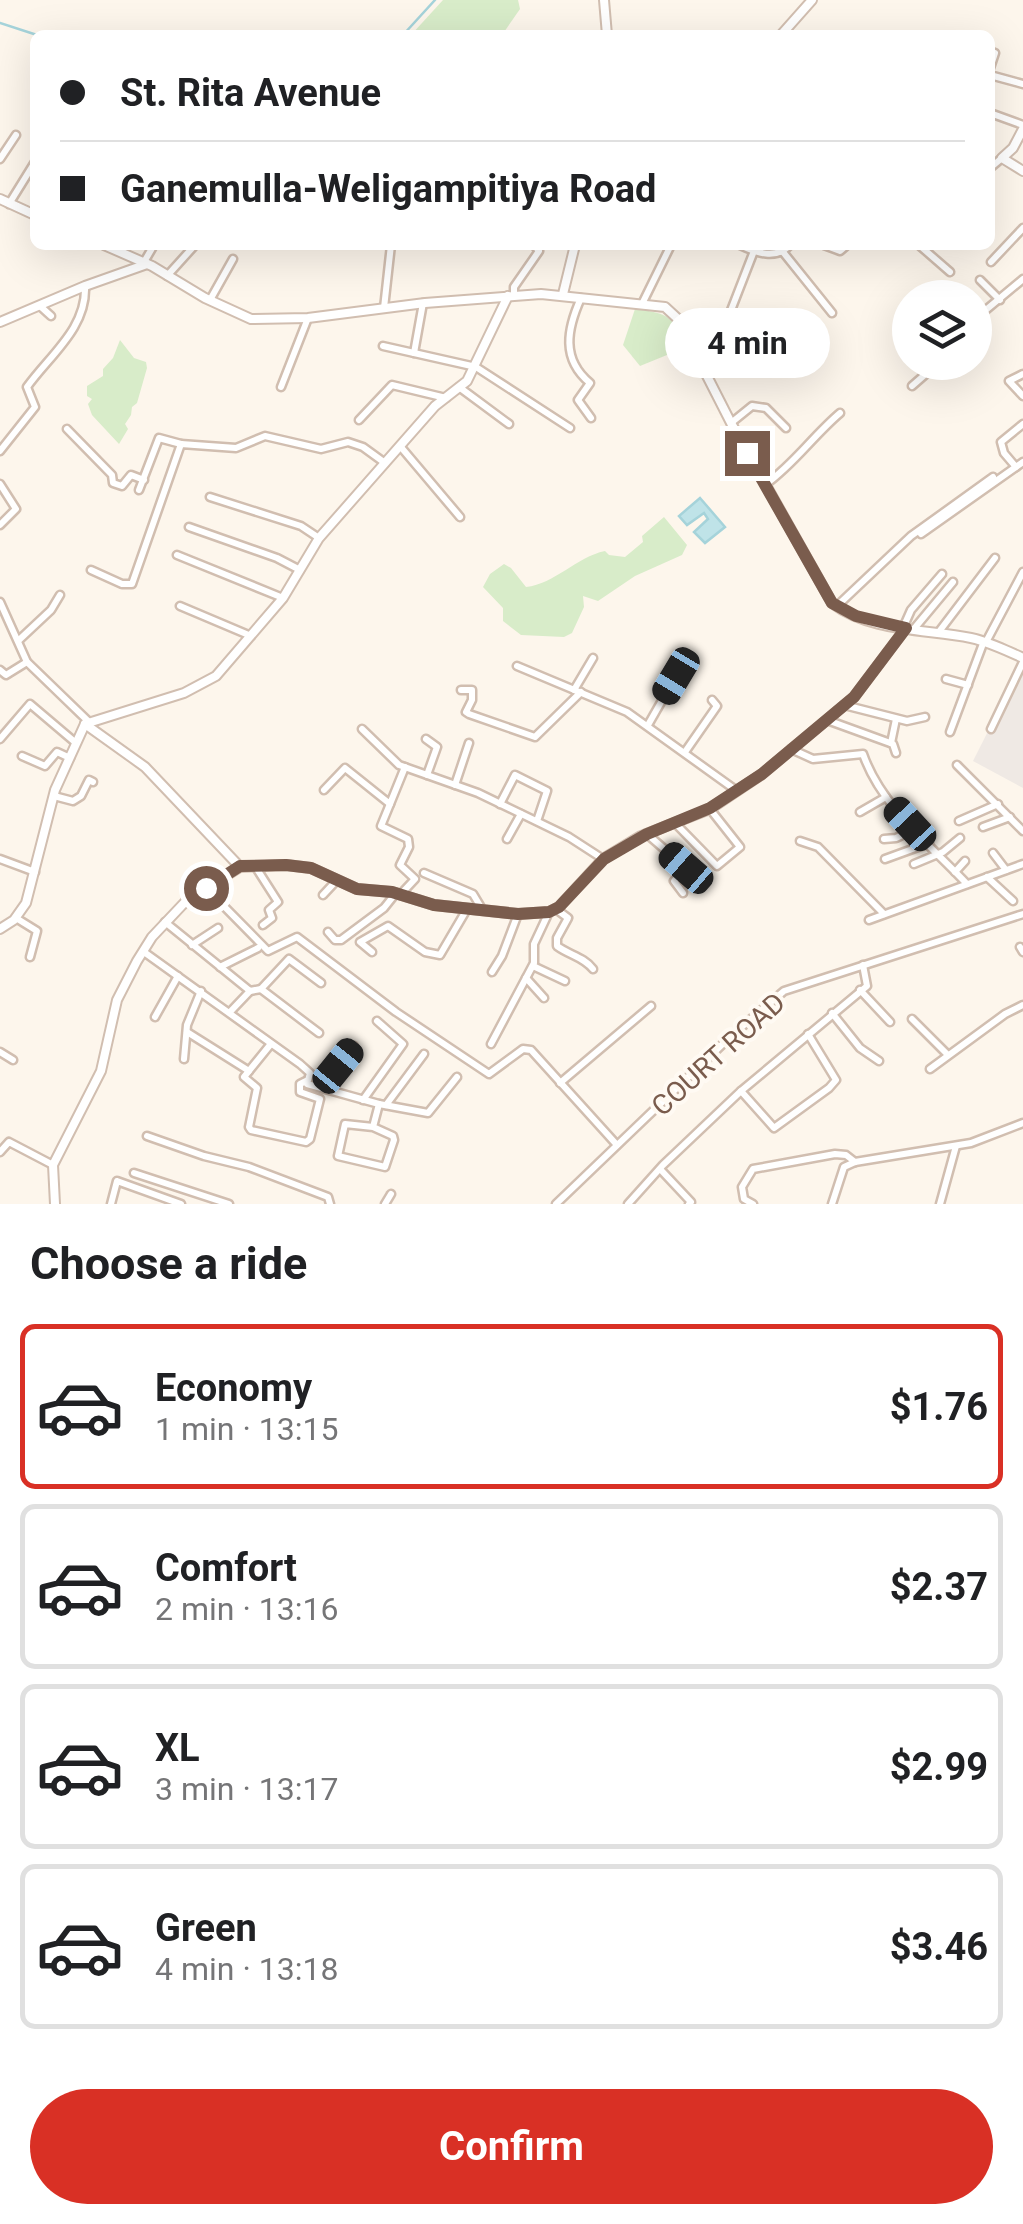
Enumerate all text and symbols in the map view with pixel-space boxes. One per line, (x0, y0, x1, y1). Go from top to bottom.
text: St. Rita Avenue (120, 71, 381, 115)
text: Ganemulla-Weligampitiya Road (120, 167, 656, 211)
map controls (892, 280, 992, 380)
button: layers (892, 280, 992, 380)
callout: 4 min (664, 308, 830, 378)
text: 4 min (707, 324, 788, 362)
route end (725, 431, 770, 476)
car (648, 643, 704, 709)
car (879, 792, 941, 856)
car (654, 837, 718, 899)
route start (184, 866, 229, 911)
street label: COURT ROAD (645, 986, 792, 1123)
car (307, 1033, 369, 1099)
text: Choose a ride (30, 1237, 307, 1290)
icon: car (35, 1362, 125, 1452)
text: Economy (155, 1366, 312, 1410)
text: $1.76 (890, 1385, 988, 1429)
text: 1 min · 13:15 (155, 1410, 338, 1448)
icon: car (35, 1542, 125, 1632)
text: Comfort (155, 1546, 297, 1590)
text: $2.37 (890, 1565, 988, 1609)
text: 2 min · 13:16 (155, 1590, 338, 1628)
icon: car (35, 1722, 125, 1812)
text: XL (155, 1726, 200, 1770)
text: $2.99 (890, 1745, 988, 1789)
text: 3 min · 13:17 (155, 1770, 338, 1808)
icon: car (35, 1902, 125, 1992)
text: Green (155, 1906, 257, 1950)
text: $3.46 (890, 1925, 988, 1969)
text: 4 min · 13:18 (155, 1950, 338, 1988)
button: Confirm (30, 2089, 993, 2204)

